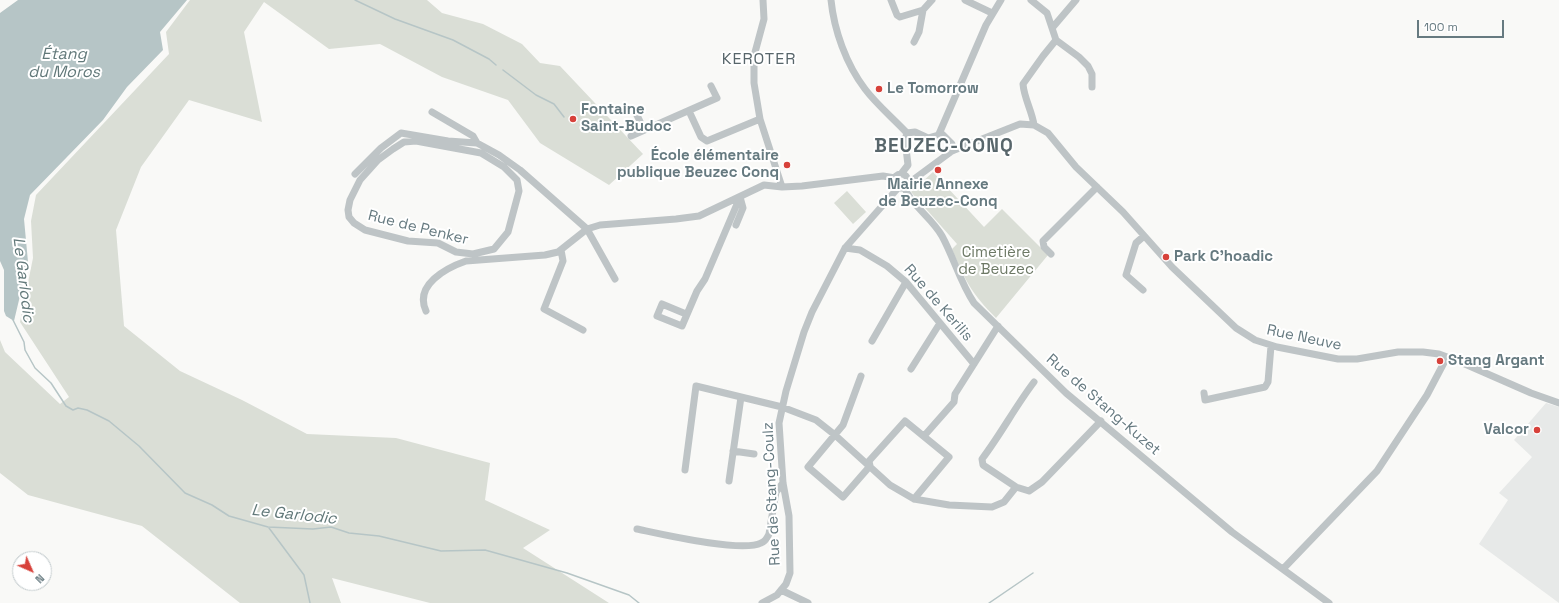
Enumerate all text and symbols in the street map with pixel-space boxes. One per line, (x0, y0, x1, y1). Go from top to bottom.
scale bar (1419, 12, 1506, 38)
text: 100 m (1424, 19, 1458, 35)
water label: Étang du Moros (28, 45, 100, 83)
district label: KEROTER (722, 50, 796, 70)
place label: Le Tomorrow (887, 80, 979, 98)
marker: Le Tomorrow (874, 84, 884, 94)
place label: Fontaine Saint-Budoc (581, 101, 672, 136)
marker: Fontaine Saint-Budoc (568, 114, 578, 124)
district label: BEUZEC-CONQ (874, 136, 1014, 158)
place label: École élémentaire publique Beuzec Conq (617, 147, 779, 182)
marker: École élémentaire publique Beuzec Conq (782, 160, 792, 170)
marker: Mairie Annexe de Beuzec-Conq (933, 165, 943, 175)
place label: Mairie Annexe de Beuzec-Conq (878, 176, 998, 211)
street label: Rue de Penker (366, 207, 470, 249)
water label: Le Garlodic (8, 236, 38, 324)
park label: Cimetière de Beuzec (958, 244, 1034, 279)
place label: Park C'hoadic (1174, 248, 1273, 266)
marker: Park C'hoadic (1161, 252, 1171, 262)
street label: Rue de Kerilis (900, 261, 976, 345)
street label: Rue Neuve (1265, 321, 1343, 355)
street label: Rue de Stang-Kuzet (1042, 351, 1164, 459)
place label: Stang Argant (1448, 352, 1545, 370)
marker: Stang Argant (1435, 356, 1445, 366)
place label: Valcor (1484, 421, 1529, 439)
street label: Rue de Stang-Coulz (759, 422, 785, 566)
marker: Valcor (1532, 425, 1542, 435)
water label: Le Garlodic (250, 501, 338, 529)
north arrow (12, 551, 52, 591)
text: N (32, 571, 47, 586)

